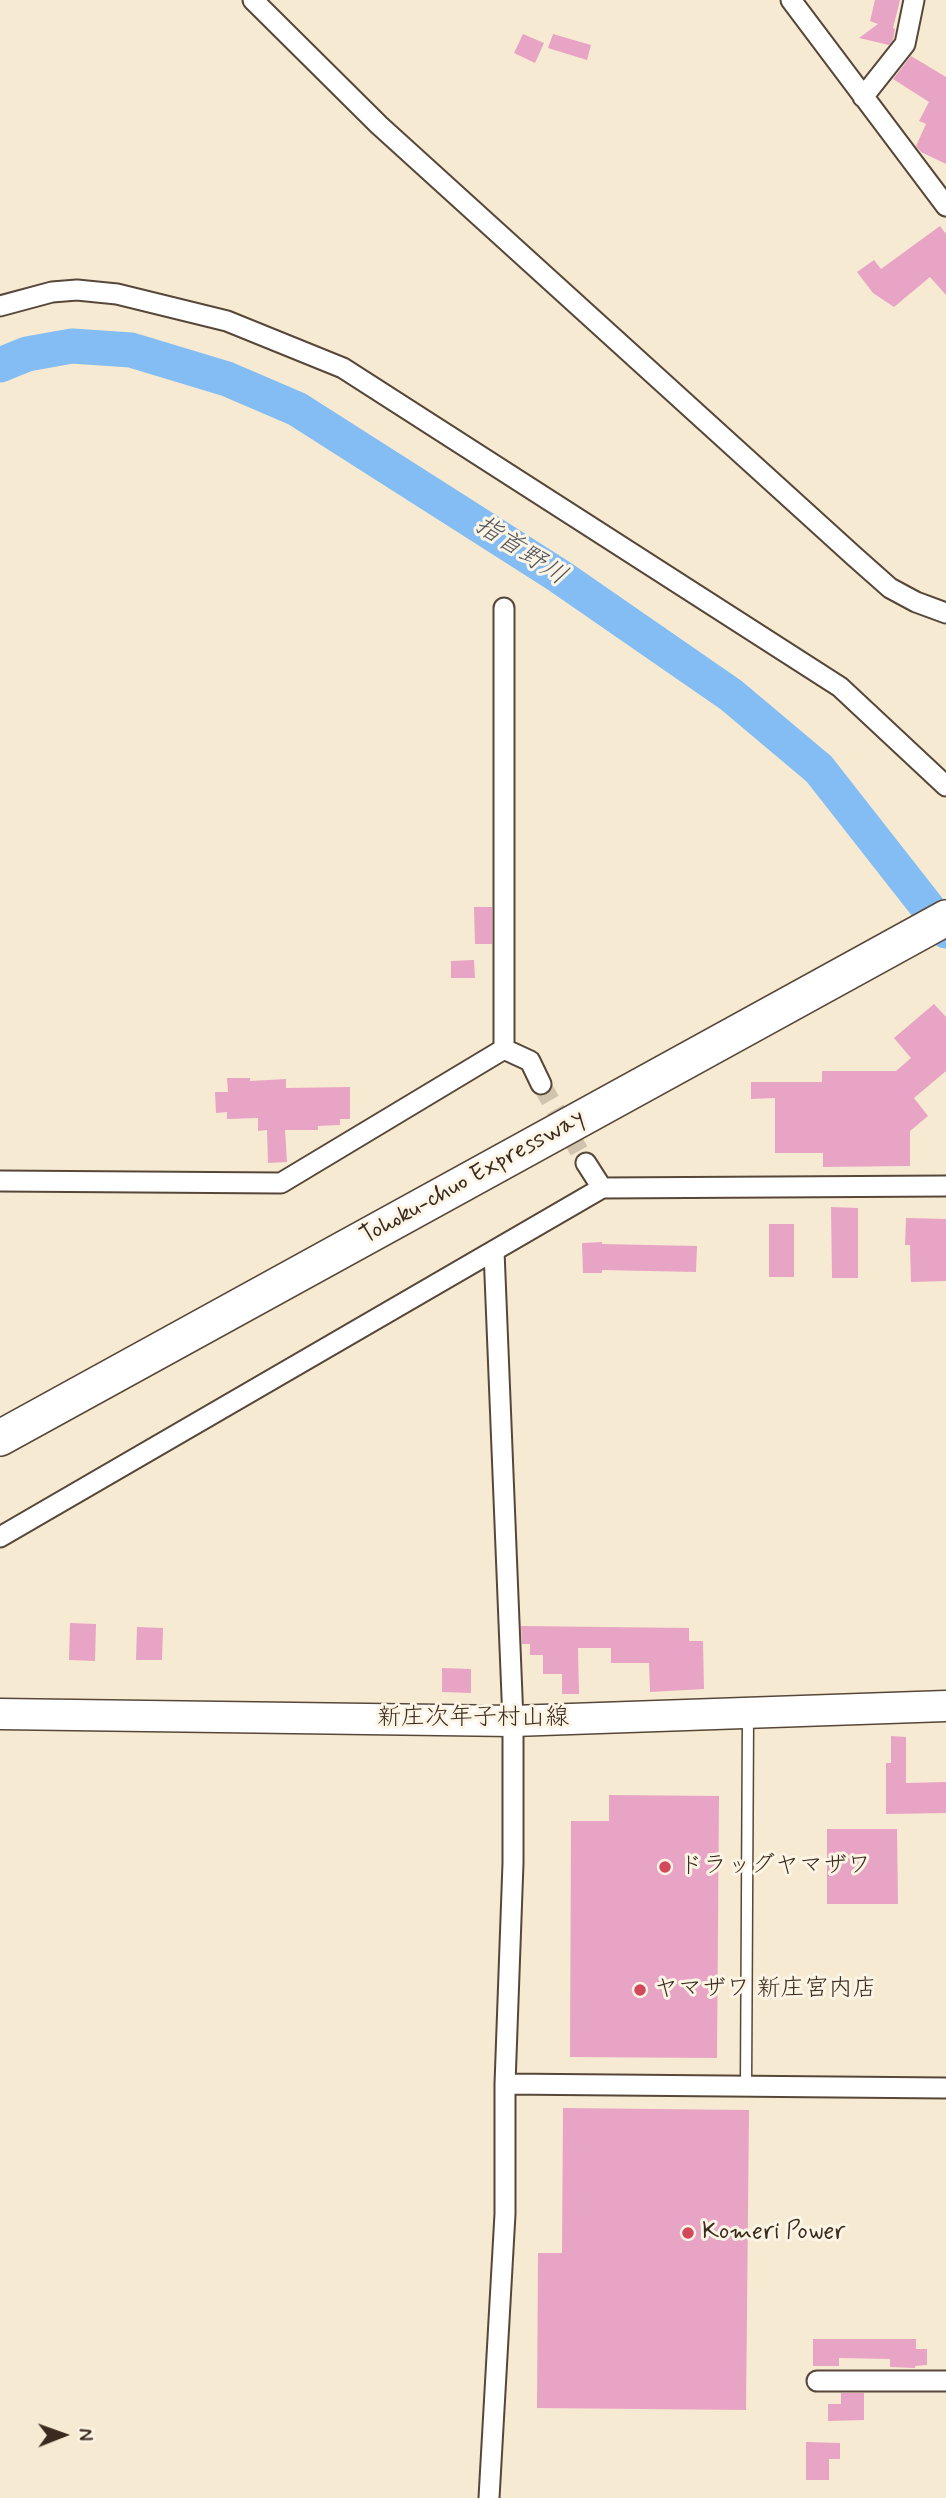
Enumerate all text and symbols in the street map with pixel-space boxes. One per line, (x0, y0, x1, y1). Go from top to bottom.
water label: 指首野川 (468, 511, 572, 593)
street label: Tohoku-chuo Expressway (356, 1104, 590, 1252)
street label: 新庄次年子村山線 (377, 1705, 569, 1733)
place label: ドラッグヤマザワ (679, 1853, 871, 1881)
marker: ドラッグヤマザワ (657, 1859, 673, 1875)
place label: ヤマザワ 新庄宮内店 (654, 1976, 876, 2004)
marker: ヤマザワ 新庄宮内店 (632, 1982, 648, 1998)
place label: Komeri Power (702, 2219, 845, 2247)
marker: Komeri Power (680, 2225, 696, 2241)
north arrow (28, 2400, 98, 2470)
text: N (72, 2428, 97, 2441)

